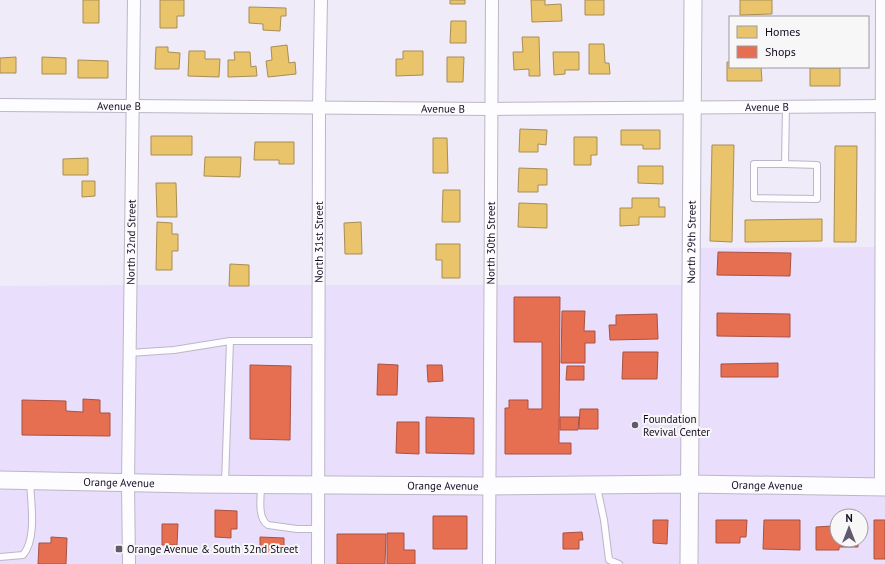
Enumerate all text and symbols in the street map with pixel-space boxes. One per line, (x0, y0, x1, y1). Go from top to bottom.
legend (729, 16, 869, 68)
text: Homes (765, 24, 800, 39)
text: Shops (765, 44, 796, 59)
street label: Avenue B (97, 99, 141, 113)
street label: Avenue B (745, 100, 789, 114)
street label: Avenue B (421, 101, 465, 116)
street label: North 32nd Street (123, 199, 139, 285)
street label: North 29th Street (684, 200, 699, 284)
street label: North 31st Street (312, 201, 326, 283)
street label: North 30th Street (483, 201, 498, 285)
place label: Foundation Revival Center (643, 412, 710, 439)
marker: Foundation Revival Center (630, 420, 640, 430)
street label: Orange Avenue (83, 475, 155, 490)
street label: Orange Avenue (407, 478, 479, 493)
street label: Orange Avenue (731, 478, 803, 493)
north arrow (829, 508, 869, 548)
text: N (845, 511, 853, 525)
place label: Orange Avenue & South 32nd Street (127, 542, 299, 556)
marker: Orange Avenue & South 32nd Street (114, 544, 124, 554)

